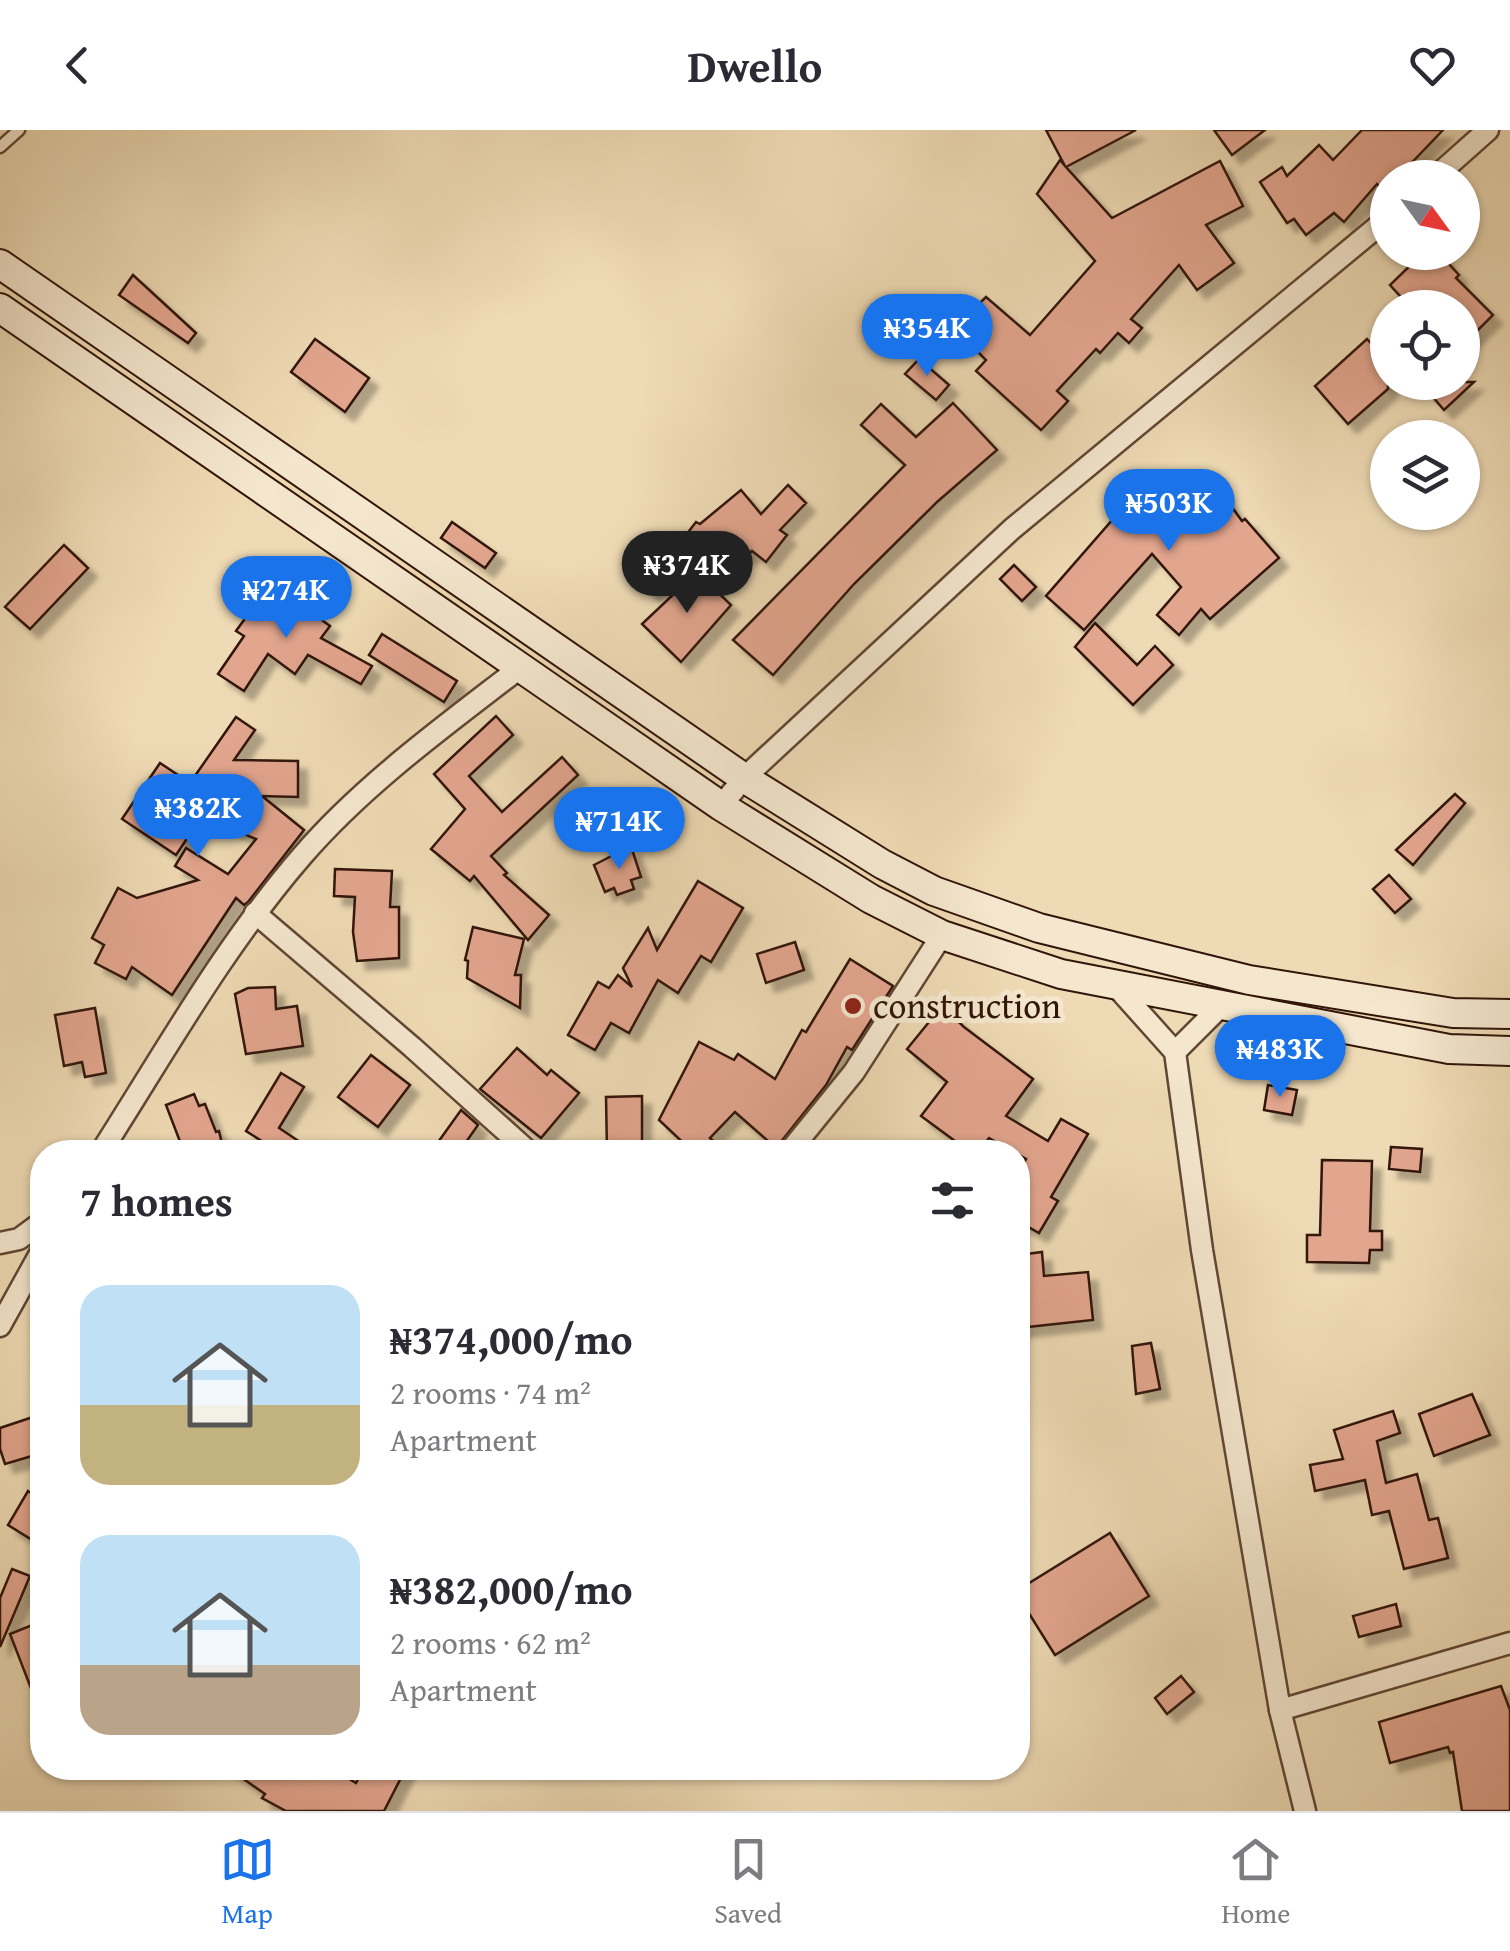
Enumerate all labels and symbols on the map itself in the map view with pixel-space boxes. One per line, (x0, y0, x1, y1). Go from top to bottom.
north arrow (1370, 160, 1480, 270)
pin: ₦354K (857, 294, 997, 379)
pin: ₦503K (1099, 469, 1239, 554)
pin: ₦374K (617, 531, 757, 616)
pin: ₦274K (216, 556, 356, 641)
pin: ₦382K (128, 774, 268, 859)
pin: ₦714K (549, 787, 689, 872)
place label: construction (873, 980, 1061, 1031)
marker: construction (842, 995, 864, 1017)
pin: ₦483K (1210, 1015, 1350, 1100)

